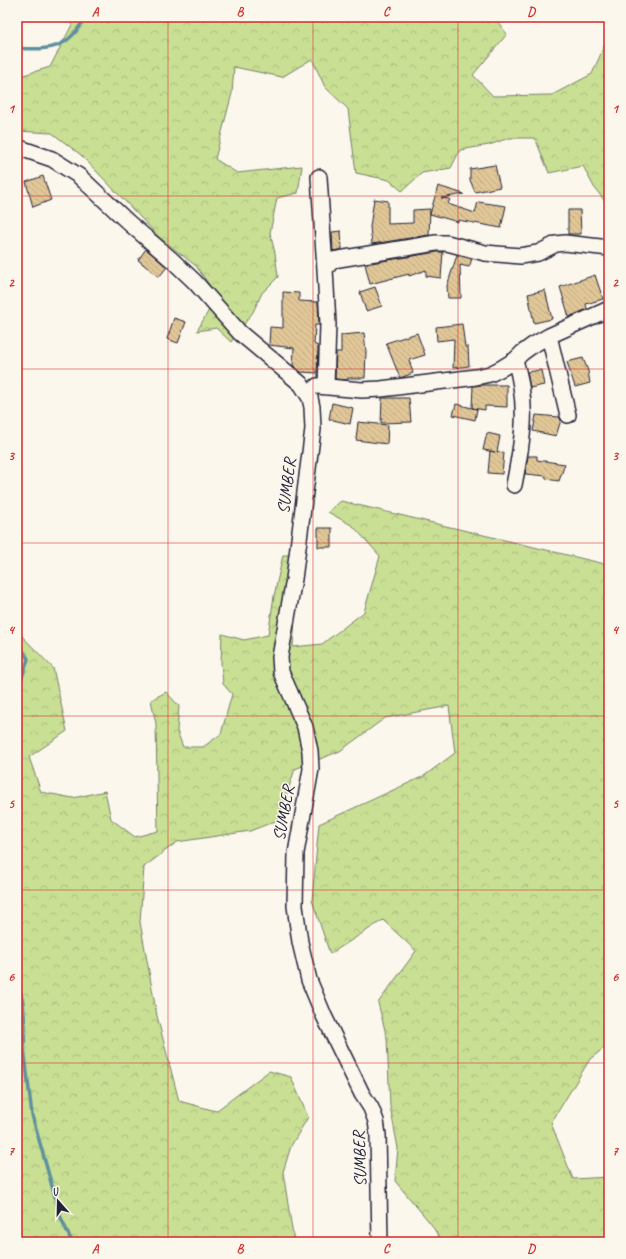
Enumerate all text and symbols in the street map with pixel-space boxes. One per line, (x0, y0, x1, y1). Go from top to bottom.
text: A (92, 4, 100, 20)
text: B (237, 4, 245, 20)
text: C (383, 4, 391, 20)
text: D (527, 4, 536, 20)
text: 1 (8, 101, 16, 117)
text: 1 (612, 101, 620, 117)
text: 2 (8, 275, 15, 291)
text: 2 (612, 275, 619, 291)
text: 3 (8, 448, 15, 464)
text: 3 (612, 448, 619, 464)
street label: SUMBER (273, 455, 301, 515)
text: 4 (8, 622, 16, 638)
text: 4 (612, 622, 620, 638)
street label: SUMBER (268, 782, 299, 842)
text: 5 (8, 796, 15, 812)
text: 5 (612, 796, 619, 812)
text: 6 (8, 969, 15, 985)
text: 6 (612, 969, 619, 985)
street label: SUMBER (348, 1129, 371, 1187)
text: 7 (8, 1143, 15, 1159)
text: 7 (612, 1143, 619, 1159)
north arrow (38, 1181, 78, 1221)
text: U (50, 1183, 62, 1199)
text: A (92, 1241, 100, 1257)
text: B (237, 1241, 245, 1257)
text: C (383, 1241, 391, 1257)
text: D (527, 1241, 536, 1257)

